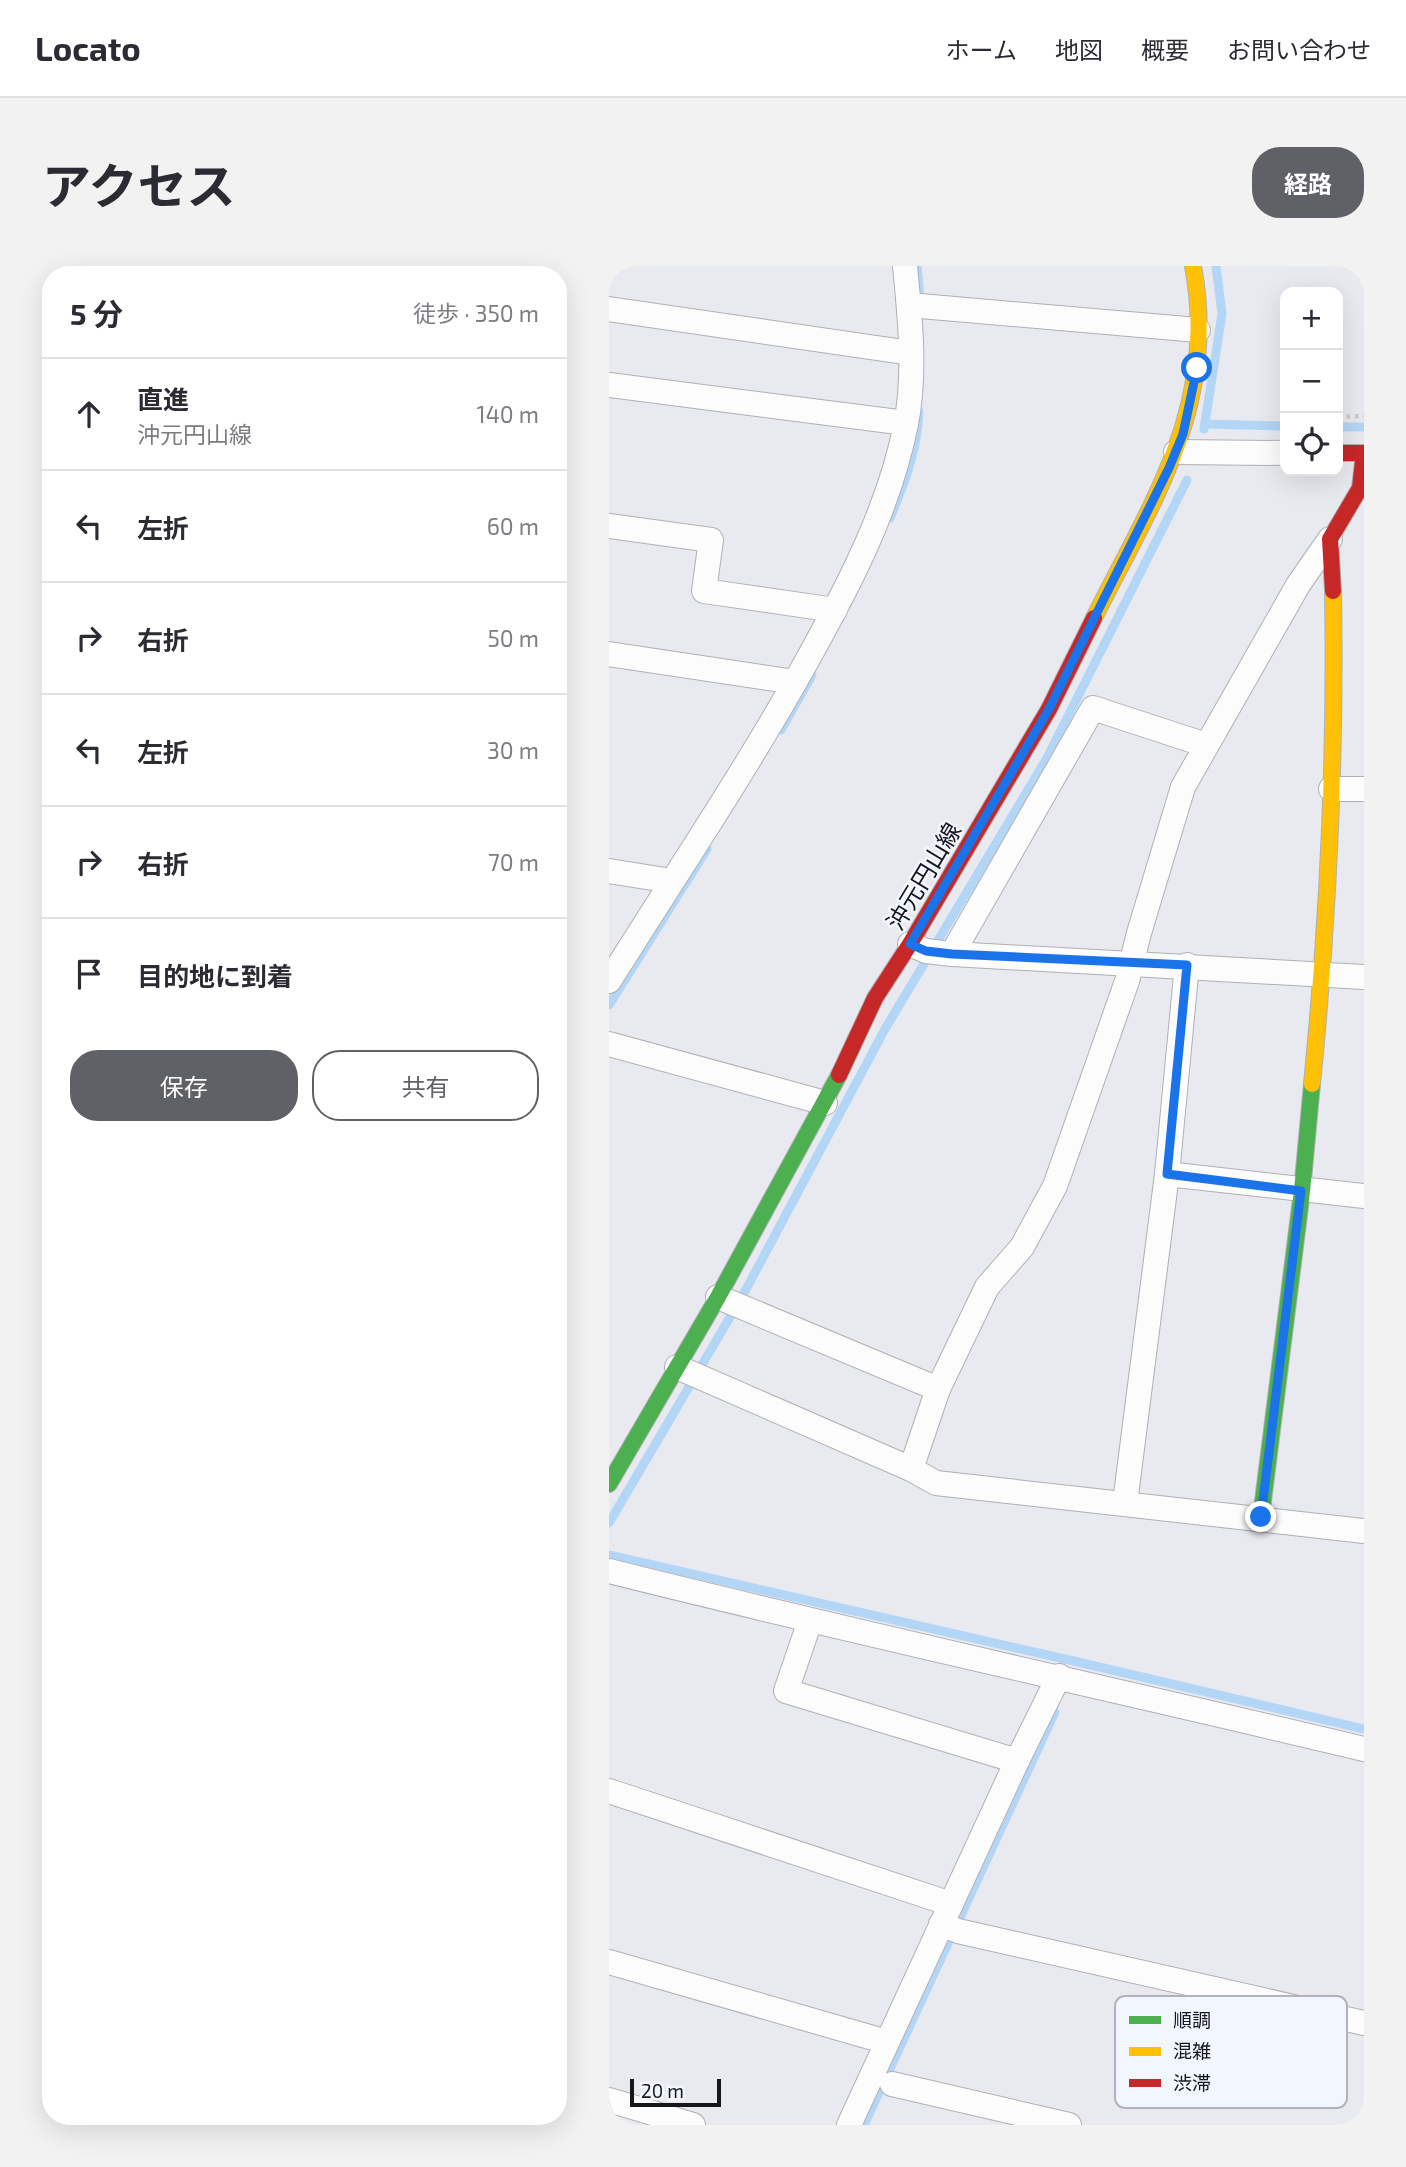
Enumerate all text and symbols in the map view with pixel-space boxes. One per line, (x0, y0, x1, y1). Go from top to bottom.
text: Locato (35, 28, 141, 68)
text: ホーム (946, 35, 1017, 64)
text: 地図 (1055, 35, 1103, 64)
text: 概要 (1141, 35, 1189, 64)
text: お問い合わせ (1227, 35, 1371, 64)
button: 経路 (1252, 147, 1364, 218)
text: アクセス (42, 155, 236, 214)
map controls (1280, 287, 1343, 476)
button: + (1280, 287, 1343, 350)
text: 5 分 (70, 295, 123, 331)
text: 徒歩 · 350 m (413, 299, 539, 327)
button: − (1280, 350, 1343, 413)
route start (1181, 352, 1212, 383)
text: 直進 (137, 383, 189, 414)
icon: ahead (70, 395, 108, 433)
text: 140 m (477, 400, 539, 428)
button: locate (1280, 413, 1343, 476)
text: 沖元円山線 (137, 420, 252, 448)
icon: left (70, 507, 108, 545)
text: 左折 (137, 512, 189, 543)
text: 60 m (487, 512, 539, 540)
icon: right (70, 619, 108, 657)
text: 右折 (137, 624, 189, 655)
text: 50 m (488, 624, 539, 652)
icon: left (70, 731, 108, 769)
text: 左折 (137, 736, 189, 767)
text: 30 m (487, 736, 539, 764)
street label: 沖元円山線 (880, 817, 966, 935)
icon: right (70, 843, 108, 881)
text: 右折 (137, 848, 189, 879)
text: 70 m (488, 848, 539, 876)
icon: arrive (70, 955, 108, 993)
text: 目的地に到着 (137, 960, 293, 991)
button: 保存 (70, 1050, 298, 1121)
button: 共有 (312, 1050, 539, 1121)
route end (1245, 1501, 1276, 1532)
legend (1115, 1996, 1347, 2108)
text: 順調 (1173, 2008, 1211, 2031)
text: 混雑 (1173, 2039, 1211, 2062)
text: 渋滞 (1173, 2071, 1211, 2094)
scale bar (630, 2076, 721, 2108)
text: 20 m (641, 2079, 684, 2102)

